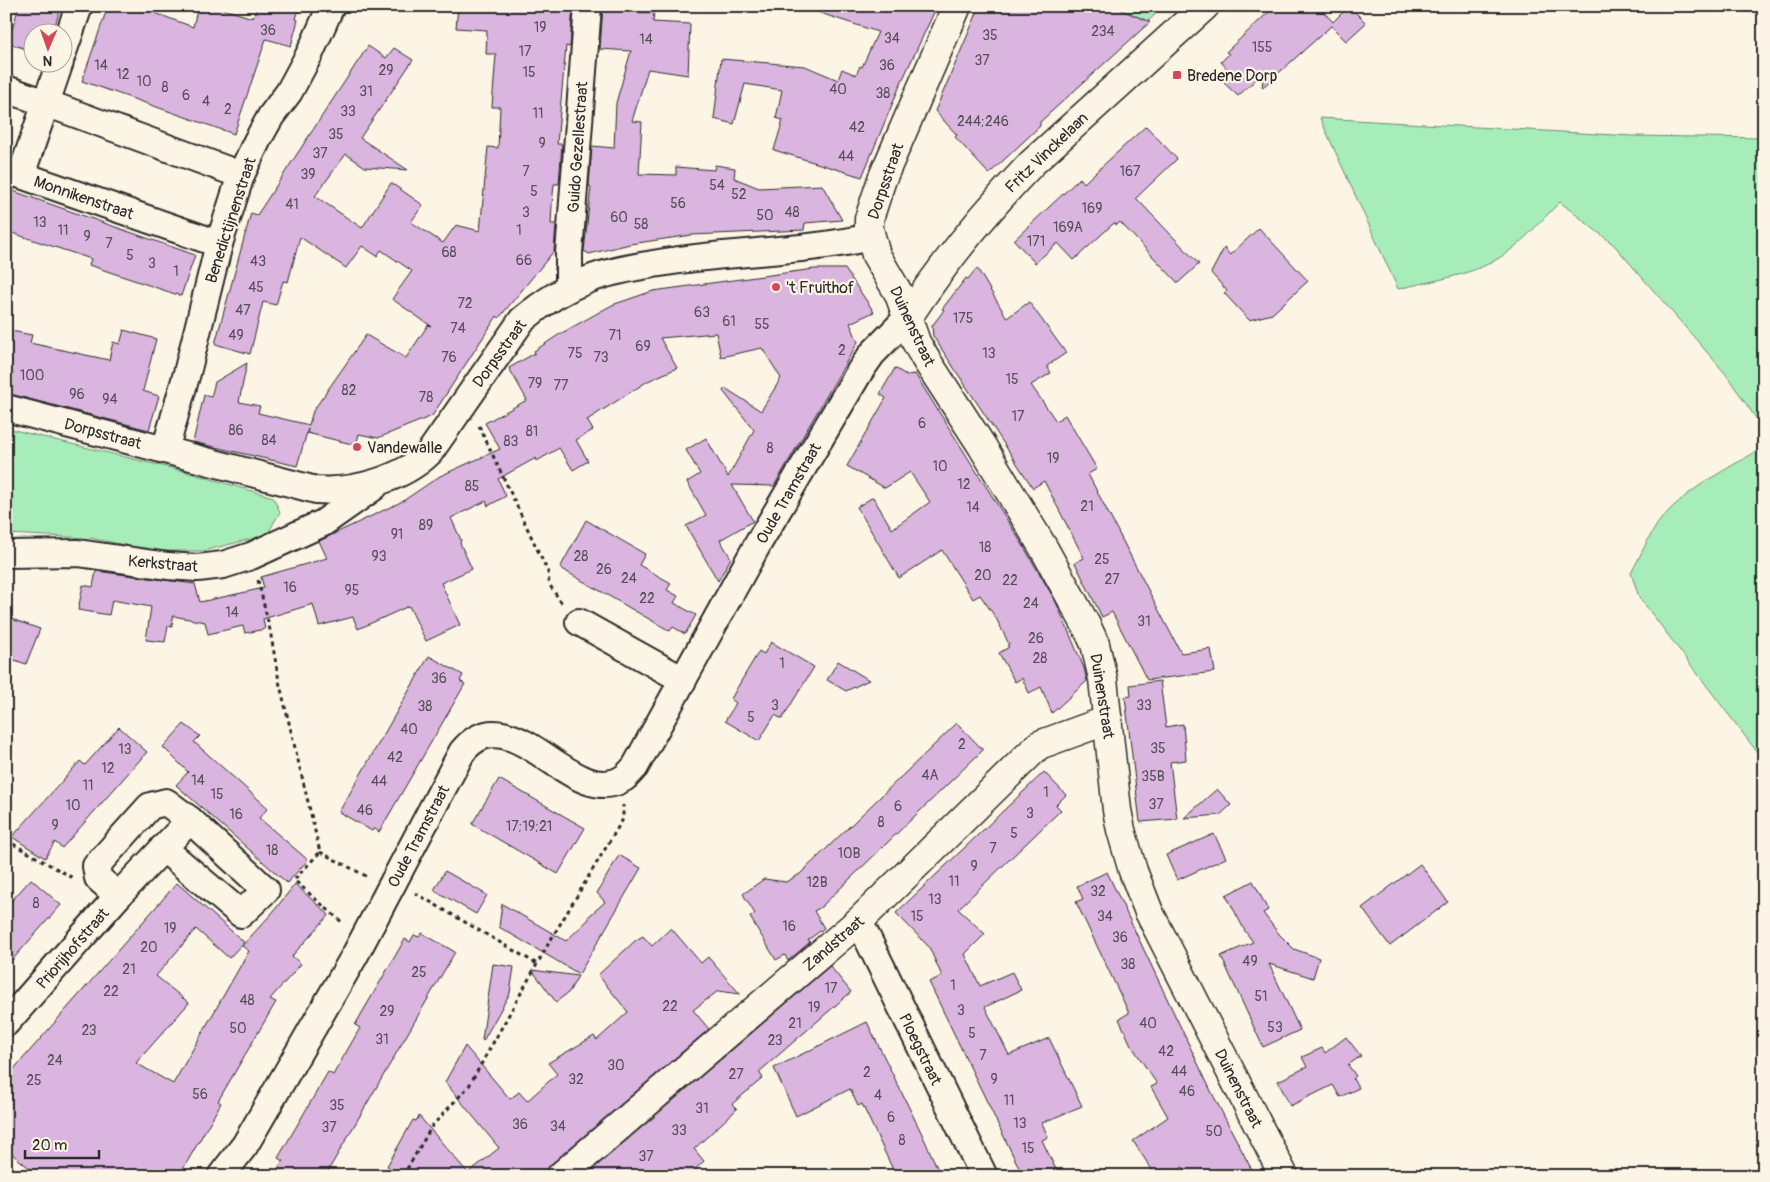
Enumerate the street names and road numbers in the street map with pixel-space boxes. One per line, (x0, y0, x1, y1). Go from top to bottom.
street label: Guido Gezellestraat (563, 80, 593, 213)
street label: Fritz Vinckelaan (1001, 108, 1092, 197)
street label: Dorpsstraat (864, 140, 908, 222)
street label: Benedictijnenstraat (201, 154, 261, 286)
street label: Monnikenstraat (31, 172, 137, 225)
street label: Duinenstraat (885, 283, 940, 370)
street label: Dorpsstraat (468, 315, 531, 392)
street label: Dorpsstraat (62, 414, 144, 454)
street label: Oude Tramstraat (752, 439, 826, 548)
street label: Kerkstraat (127, 551, 199, 577)
street label: Duinenstraat (1085, 652, 1119, 741)
street label: Oude Tramstraat (383, 781, 455, 891)
street label: Priorijhofstraat (32, 904, 114, 993)
street label: Zandstraat (799, 911, 869, 976)
street label: Ploegstraat (894, 1010, 946, 1089)
street label: Duinenstraat (1210, 1046, 1267, 1132)

